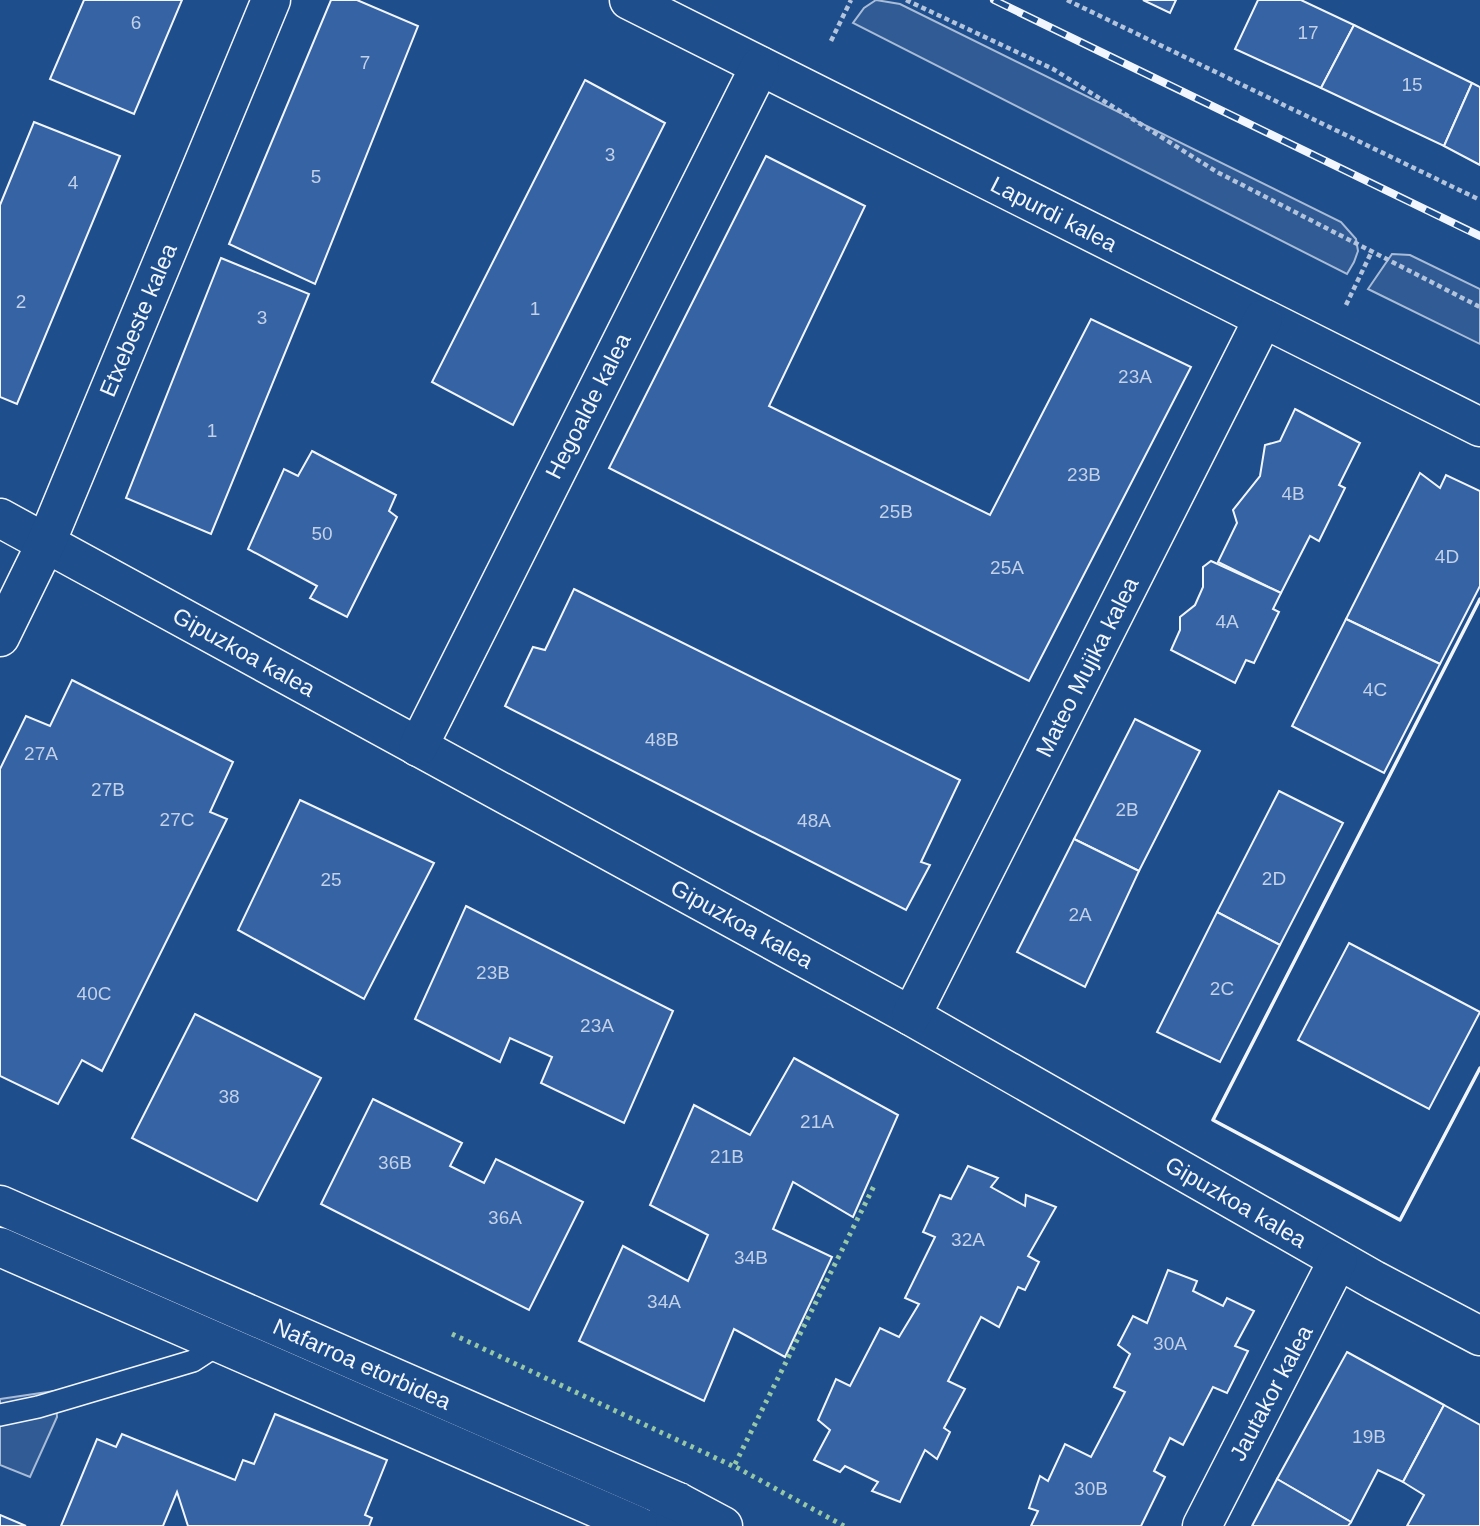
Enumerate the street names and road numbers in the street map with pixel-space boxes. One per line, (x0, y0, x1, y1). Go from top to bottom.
street label: Lapurdi kalea (987, 171, 1122, 257)
street label: Etxebeste kalea (94, 239, 182, 400)
street label: Hegoalde kalea (540, 329, 636, 483)
street label: Mateo Mujika kalea (1030, 573, 1144, 761)
street label: Gipuzkoa kalea (168, 602, 320, 702)
street label: Gipuzkoa kalea (666, 874, 818, 974)
street label: Gipuzkoa kalea (1161, 1151, 1311, 1253)
street label: Nafarroa etorbidea (269, 1313, 455, 1415)
street label: Jautakor kalea (1224, 1321, 1318, 1465)

